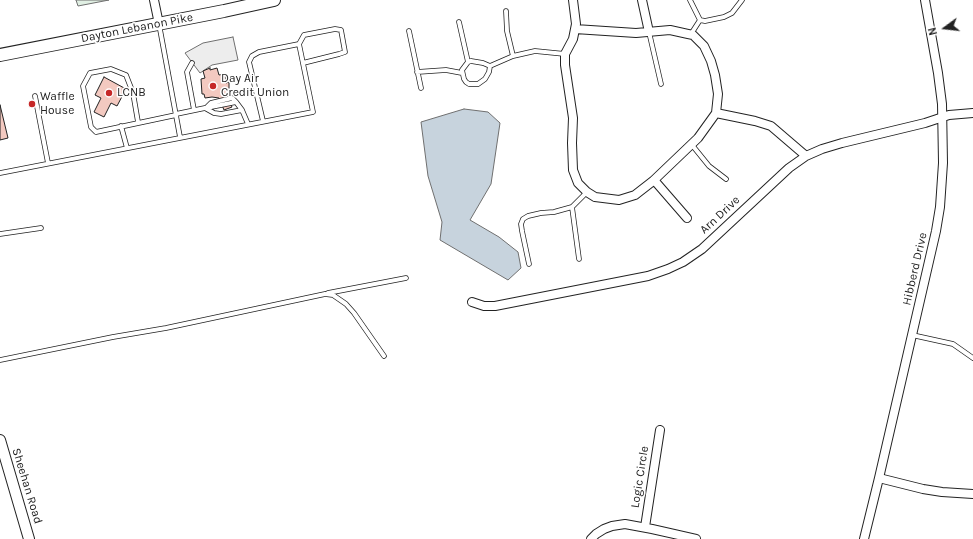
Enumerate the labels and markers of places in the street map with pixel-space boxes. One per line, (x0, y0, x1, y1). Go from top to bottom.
place label: Day Air Credit Union (221, 72, 289, 100)
marker: Day Air Credit Union (208, 81, 218, 91)
place label: LCNB (117, 86, 146, 100)
marker: LCNB (104, 88, 114, 98)
place label: Waffle House (40, 90, 75, 118)
marker: Waffle House (27, 99, 37, 109)

